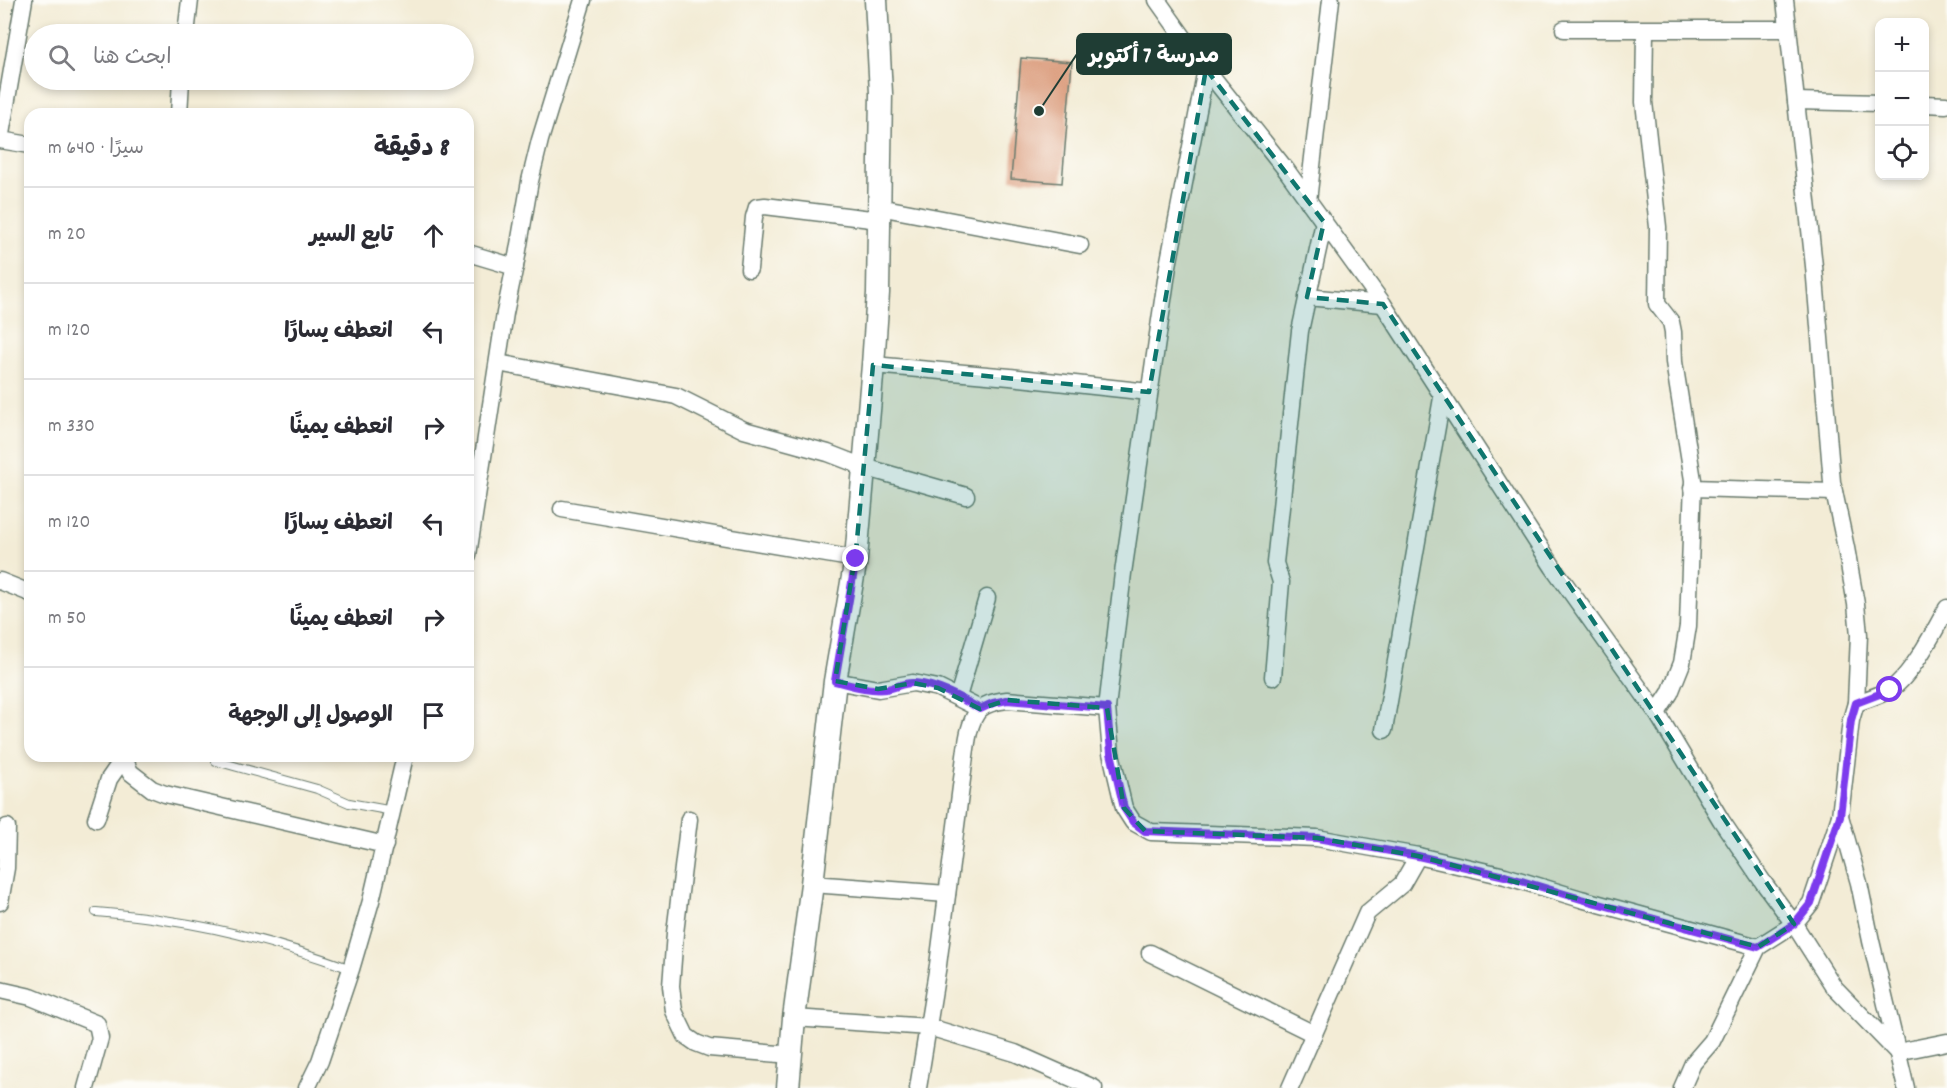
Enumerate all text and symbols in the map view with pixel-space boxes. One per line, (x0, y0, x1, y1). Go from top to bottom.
map controls (1875, 18, 1929, 180)
button: + (1875, 18, 1929, 72)
search box (24, 24, 474, 90)
callout: مدرسة 7 أكتوبر (1077, 34, 1231, 74)
icon: search (45, 41, 78, 74)
text: مدرسة 7 أكتوبر (1087, 41, 1219, 73)
text: ابحث هنا (93, 43, 172, 74)
button: − (1875, 72, 1929, 126)
button: locate (1875, 126, 1929, 180)
text: 8 دقيقة (374, 131, 450, 168)
text: سيرًا · 640 m (48, 135, 144, 163)
icon: ahead (417, 219, 450, 252)
text: 20 m (48, 221, 86, 249)
text: تابع السير (310, 221, 393, 252)
icon: left (417, 315, 450, 348)
text: 120 m (48, 317, 90, 345)
text: انعطف يسارًا (284, 317, 393, 348)
icon: right (417, 411, 450, 444)
text: 330 m (48, 413, 95, 441)
text: انعطف يمينًا (290, 413, 393, 444)
icon: left (417, 507, 450, 540)
text: 120 m (48, 509, 90, 537)
text: انعطف يسارًا (284, 509, 393, 540)
route end (842, 545, 868, 571)
icon: right (417, 603, 450, 636)
text: 50 m (48, 605, 87, 633)
text: انعطف يمينًا (290, 605, 393, 636)
route start (1876, 676, 1902, 702)
icon: arrive (417, 699, 450, 732)
text: الوصول إلى الوجهة (228, 701, 393, 732)

